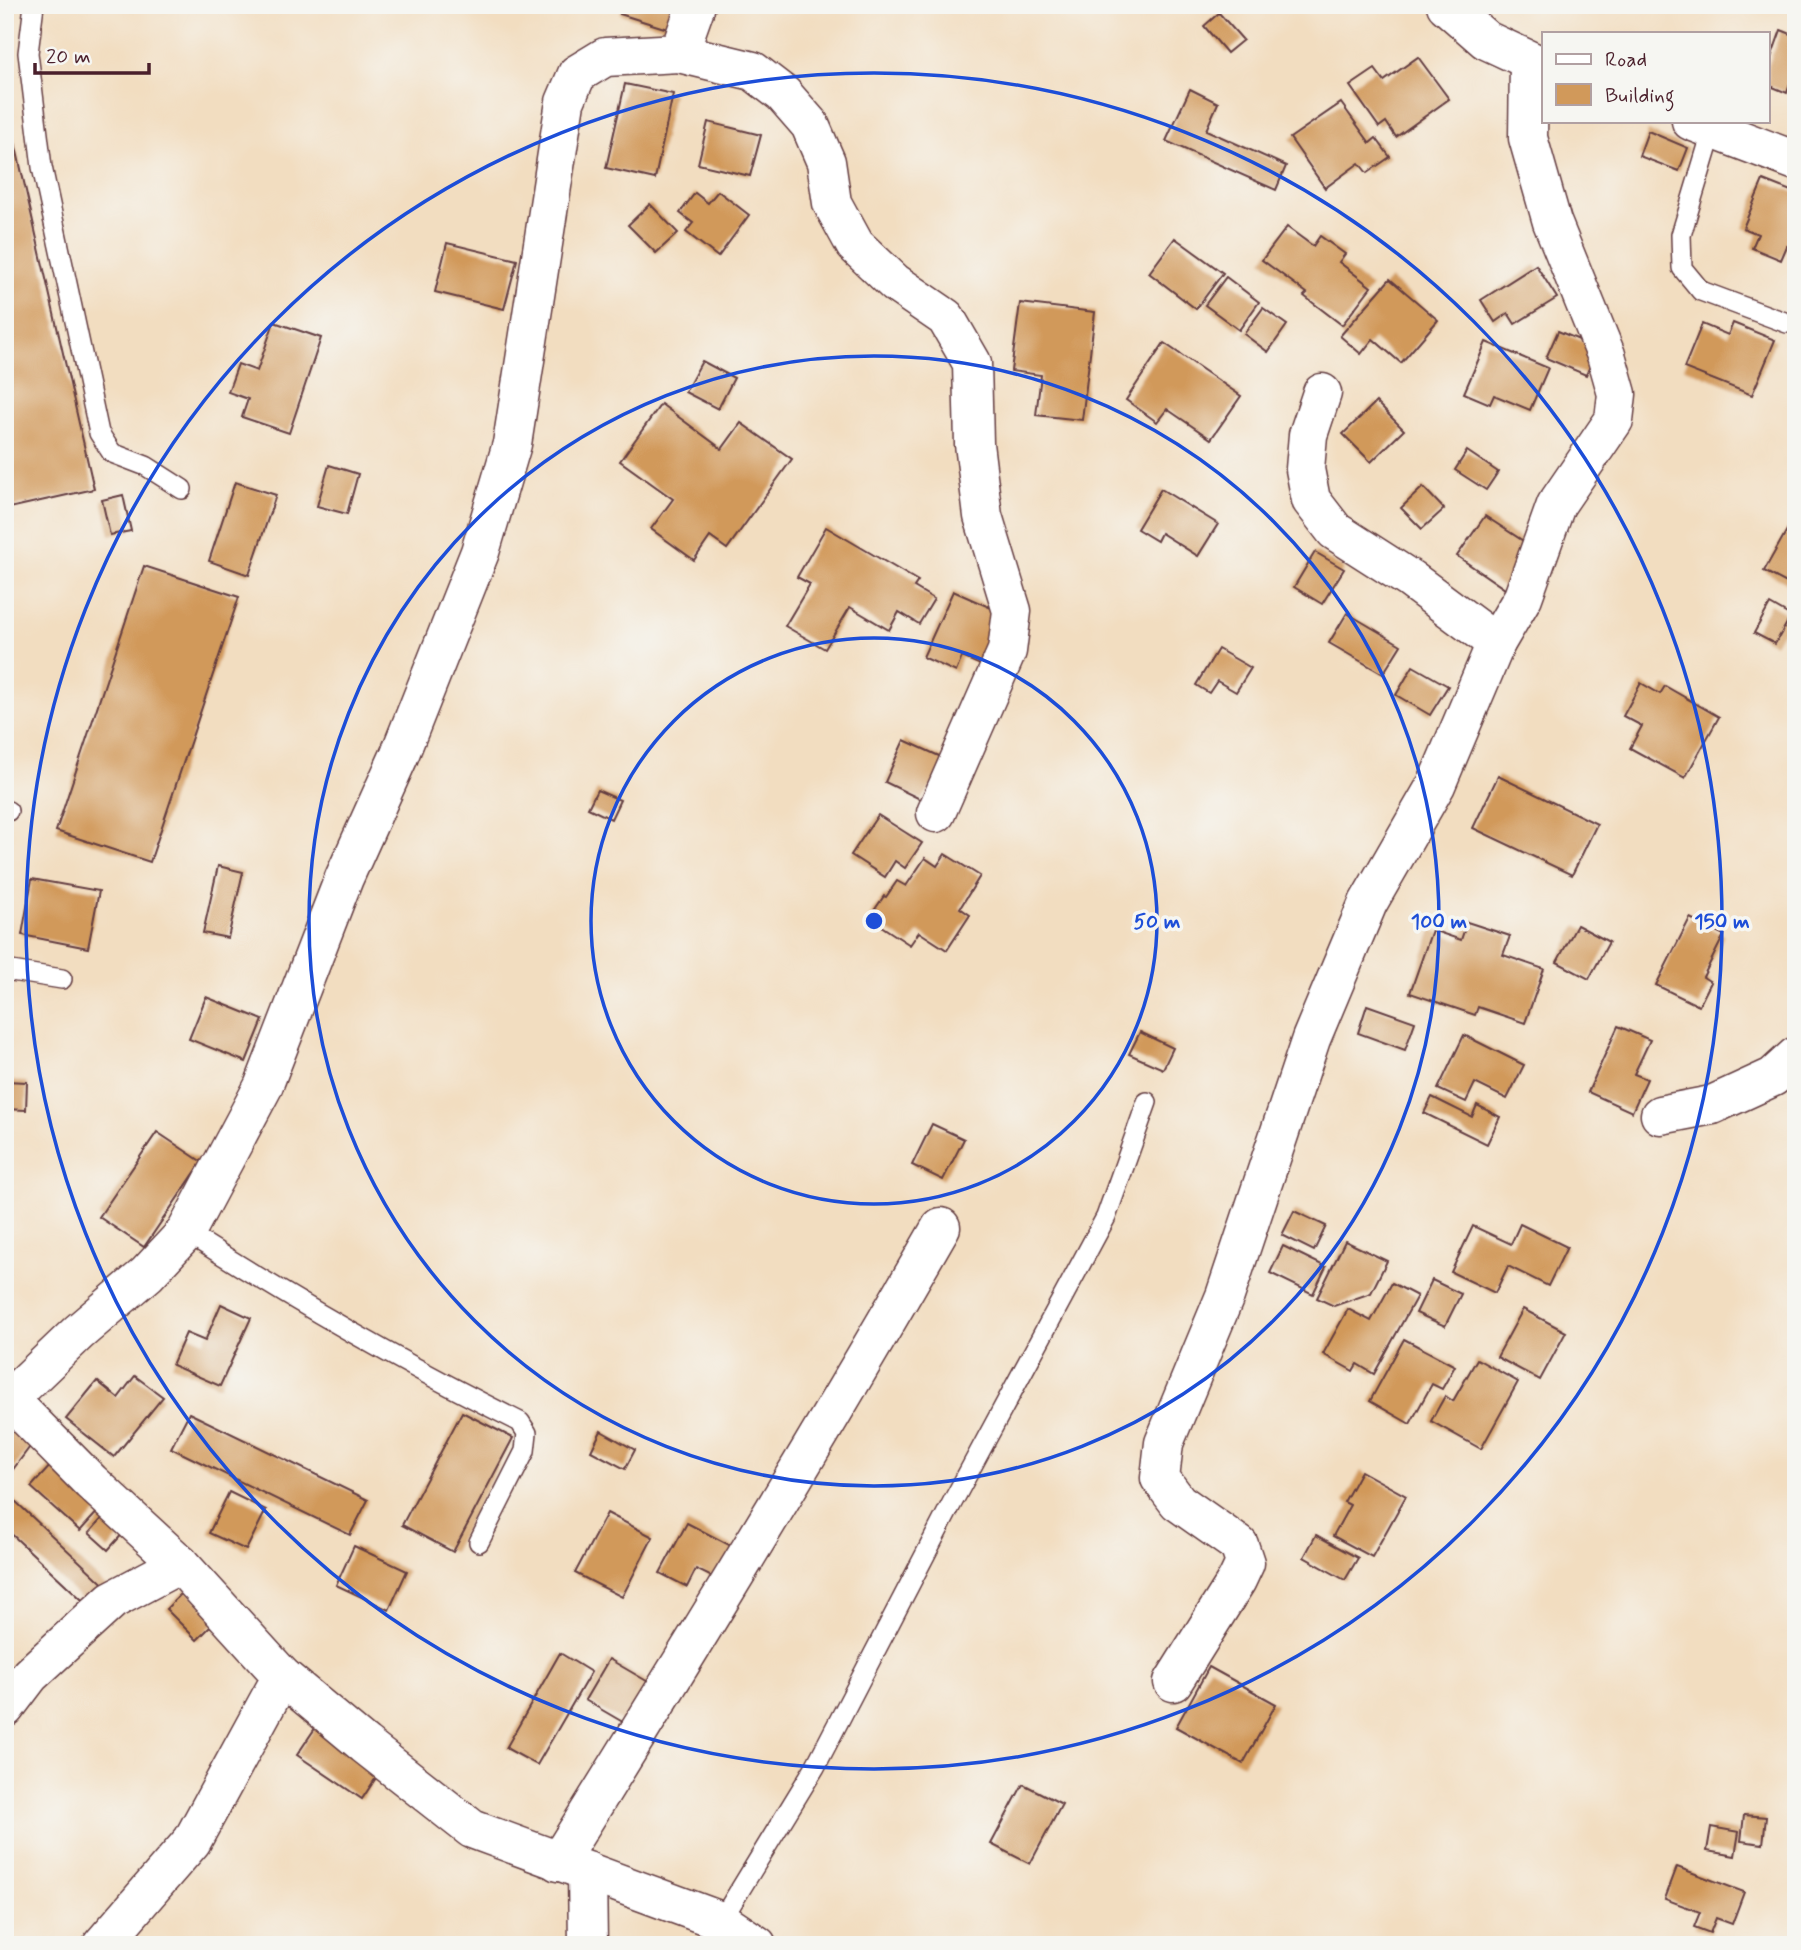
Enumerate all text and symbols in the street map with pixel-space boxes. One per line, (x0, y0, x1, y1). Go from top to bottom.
scale bar (35, 32, 149, 76)
legend (1542, 32, 1770, 122)
text: 20 m (46, 43, 91, 71)
text: Road (1605, 46, 1647, 74)
text: Building (1605, 82, 1675, 112)
text: 50 m (1134, 908, 1181, 936)
text: 100 m (1411, 908, 1467, 936)
text: 150 m (1694, 908, 1750, 936)
centre of rings (862, 909, 886, 933)

